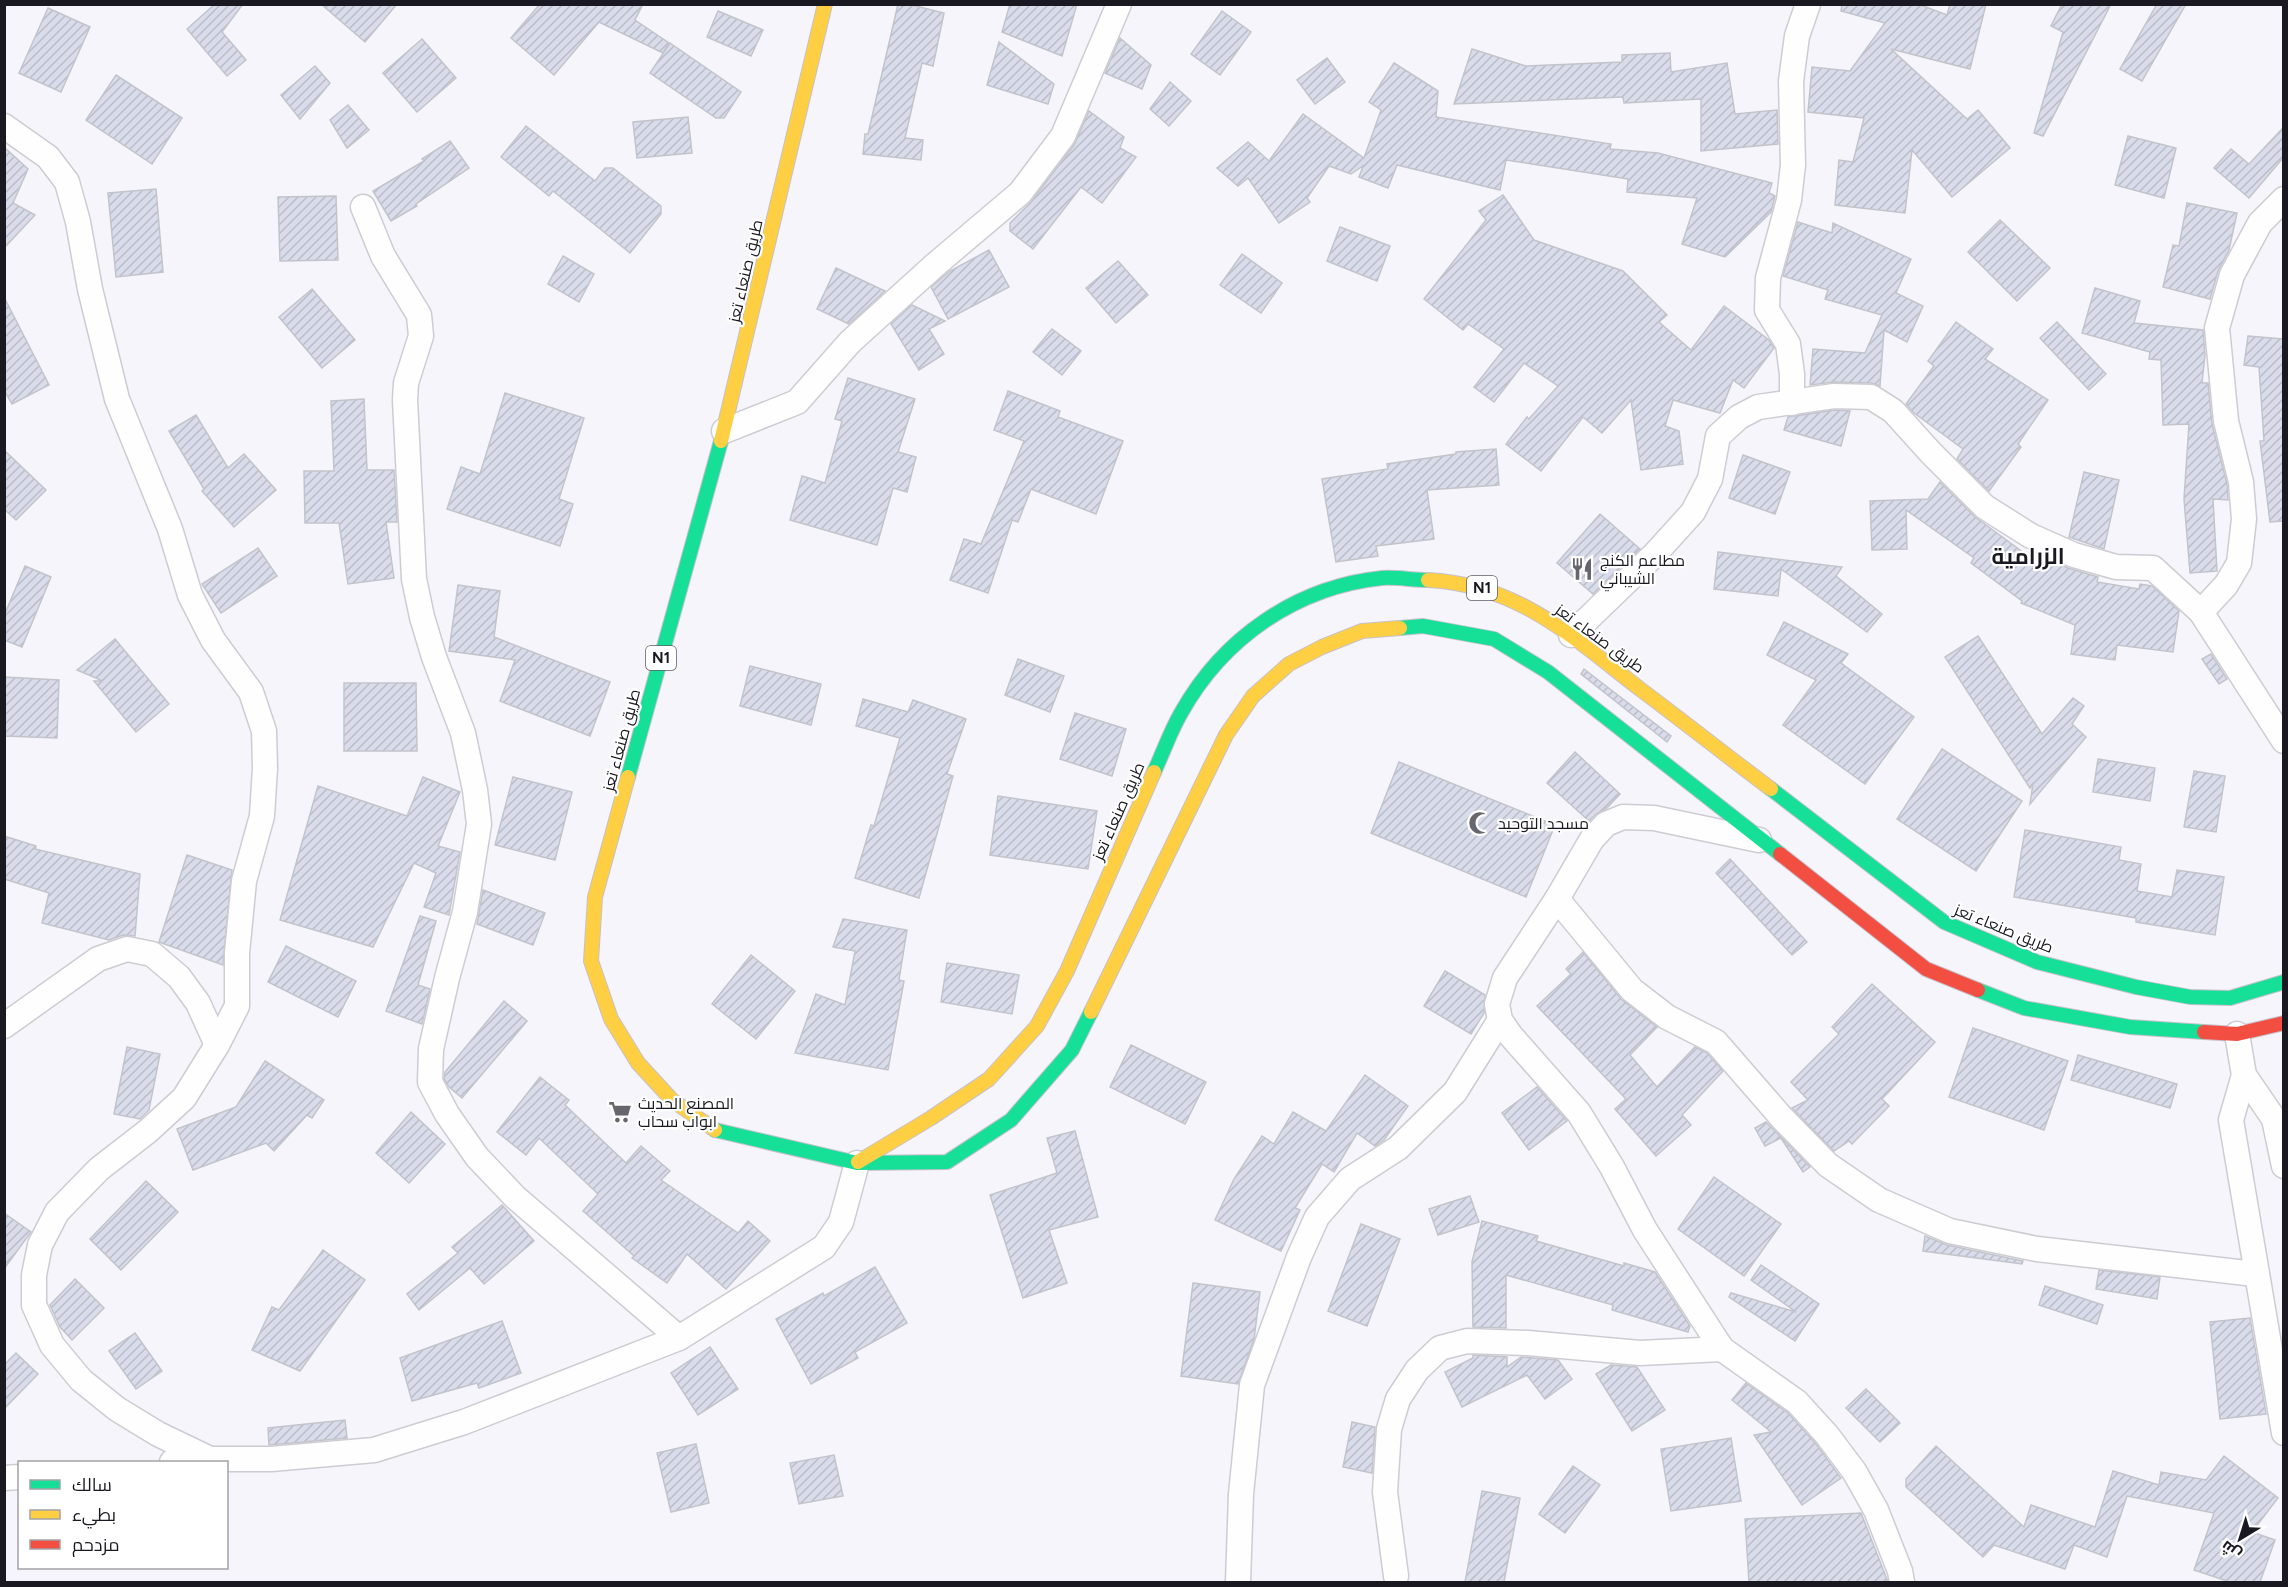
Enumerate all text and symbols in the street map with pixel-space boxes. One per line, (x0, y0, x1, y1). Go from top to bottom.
street label: طريق صنعاء تعز (724, 218, 768, 326)
district label: الزرامية (1991, 543, 2065, 570)
place label: مطاعم الكنج الشيباني (1600, 551, 1685, 592)
restaurant icon: مطاعم الكنج الشيباني (1569, 556, 1595, 582)
road number: N1 (1467, 576, 1497, 600)
street label: طريق صنعاء تعز (1550, 599, 1648, 678)
road number: N1 (646, 646, 676, 670)
street label: طريق صنعاء تعز (598, 687, 645, 795)
street label: طريق صنعاء تعز (1088, 759, 1149, 864)
mosque icon: مسجد التوحيد (1467, 810, 1493, 836)
place label: مسجد التوحيد (1498, 814, 1589, 833)
street label: طريق صنعاء تعز (1950, 900, 2056, 958)
place label: المصنع الحديث ابواب سحاب (638, 1094, 734, 1131)
supermarket icon: المصنع الحديث ابواب سحاب (607, 1099, 633, 1125)
legend (18, 1461, 228, 1569)
text: سالك (72, 1474, 112, 1496)
text: بطيء (72, 1504, 116, 1529)
north arrow (2210, 1509, 2270, 1569)
text: مزدحم (72, 1534, 120, 1557)
text: ش (2217, 1537, 2245, 1564)

